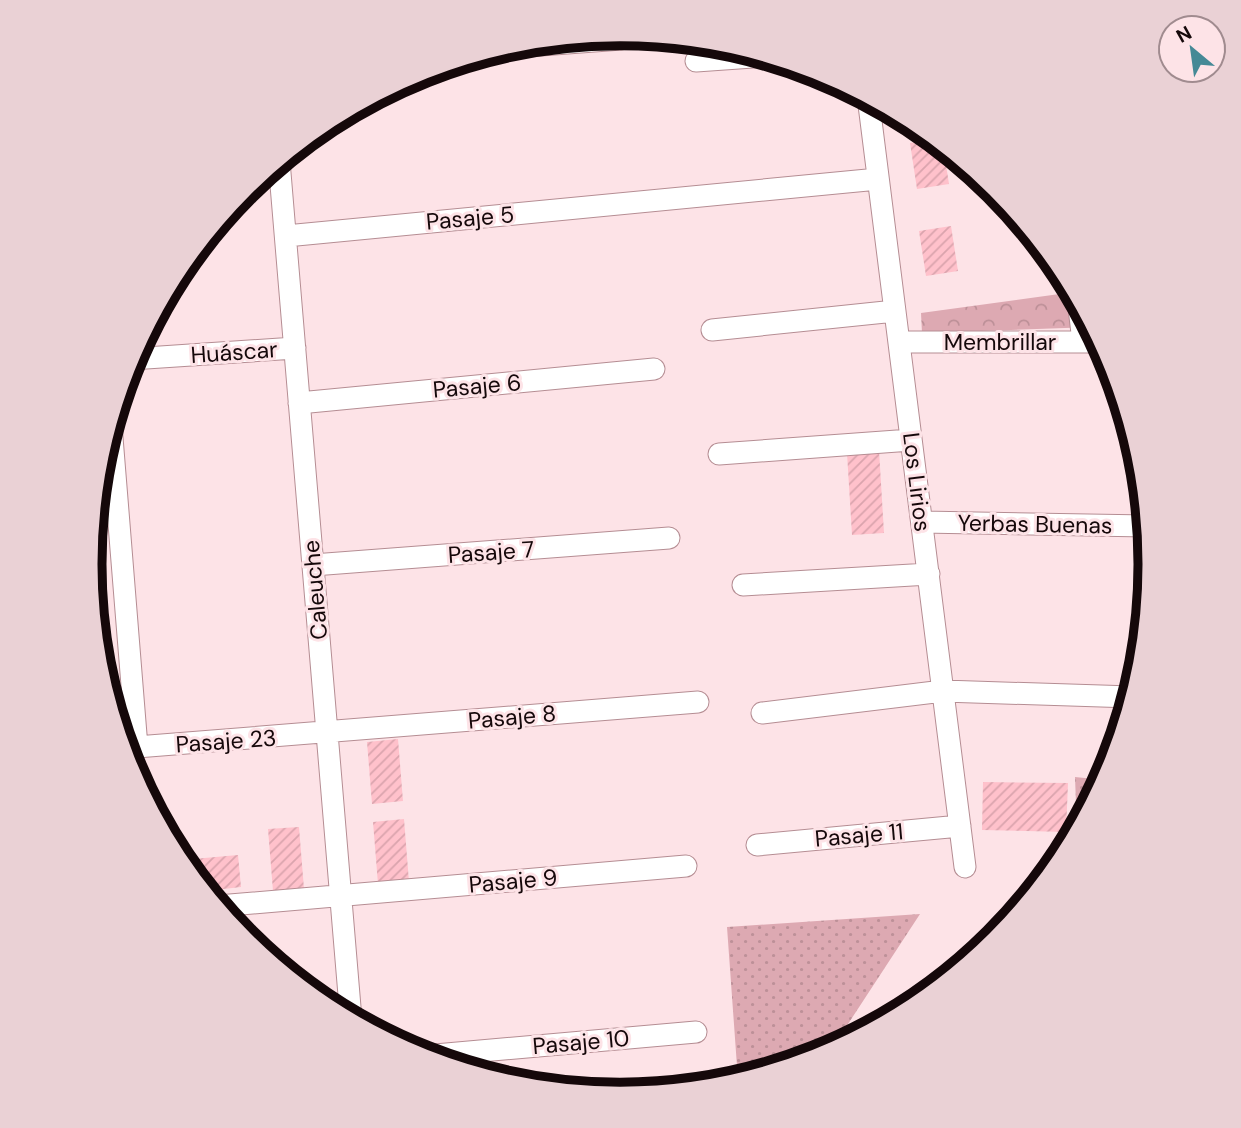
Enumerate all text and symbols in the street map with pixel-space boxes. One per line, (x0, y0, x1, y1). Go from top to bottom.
north arrow (1157, 14, 1227, 84)
text: N (1172, 20, 1196, 49)
street label: Pasaje 5 (425, 199, 515, 237)
street label: Membrillar (944, 327, 1056, 357)
street label: Huáscar (190, 334, 278, 370)
street label: Pasaje 6 (432, 367, 522, 405)
street label: Los Lirios (896, 431, 938, 533)
street label: Yerbas Buenas (957, 508, 1113, 540)
street label: Pasaje 7 (447, 534, 535, 570)
street label: Caleuche (296, 539, 334, 641)
street label: Pasaje 8 (467, 698, 557, 736)
street label: Pasaje 23 (175, 723, 277, 759)
street label: Pasaje 11 (814, 816, 904, 854)
street label: Pasaje 9 (468, 862, 558, 900)
street label: Pasaje 10 (531, 1023, 631, 1061)

